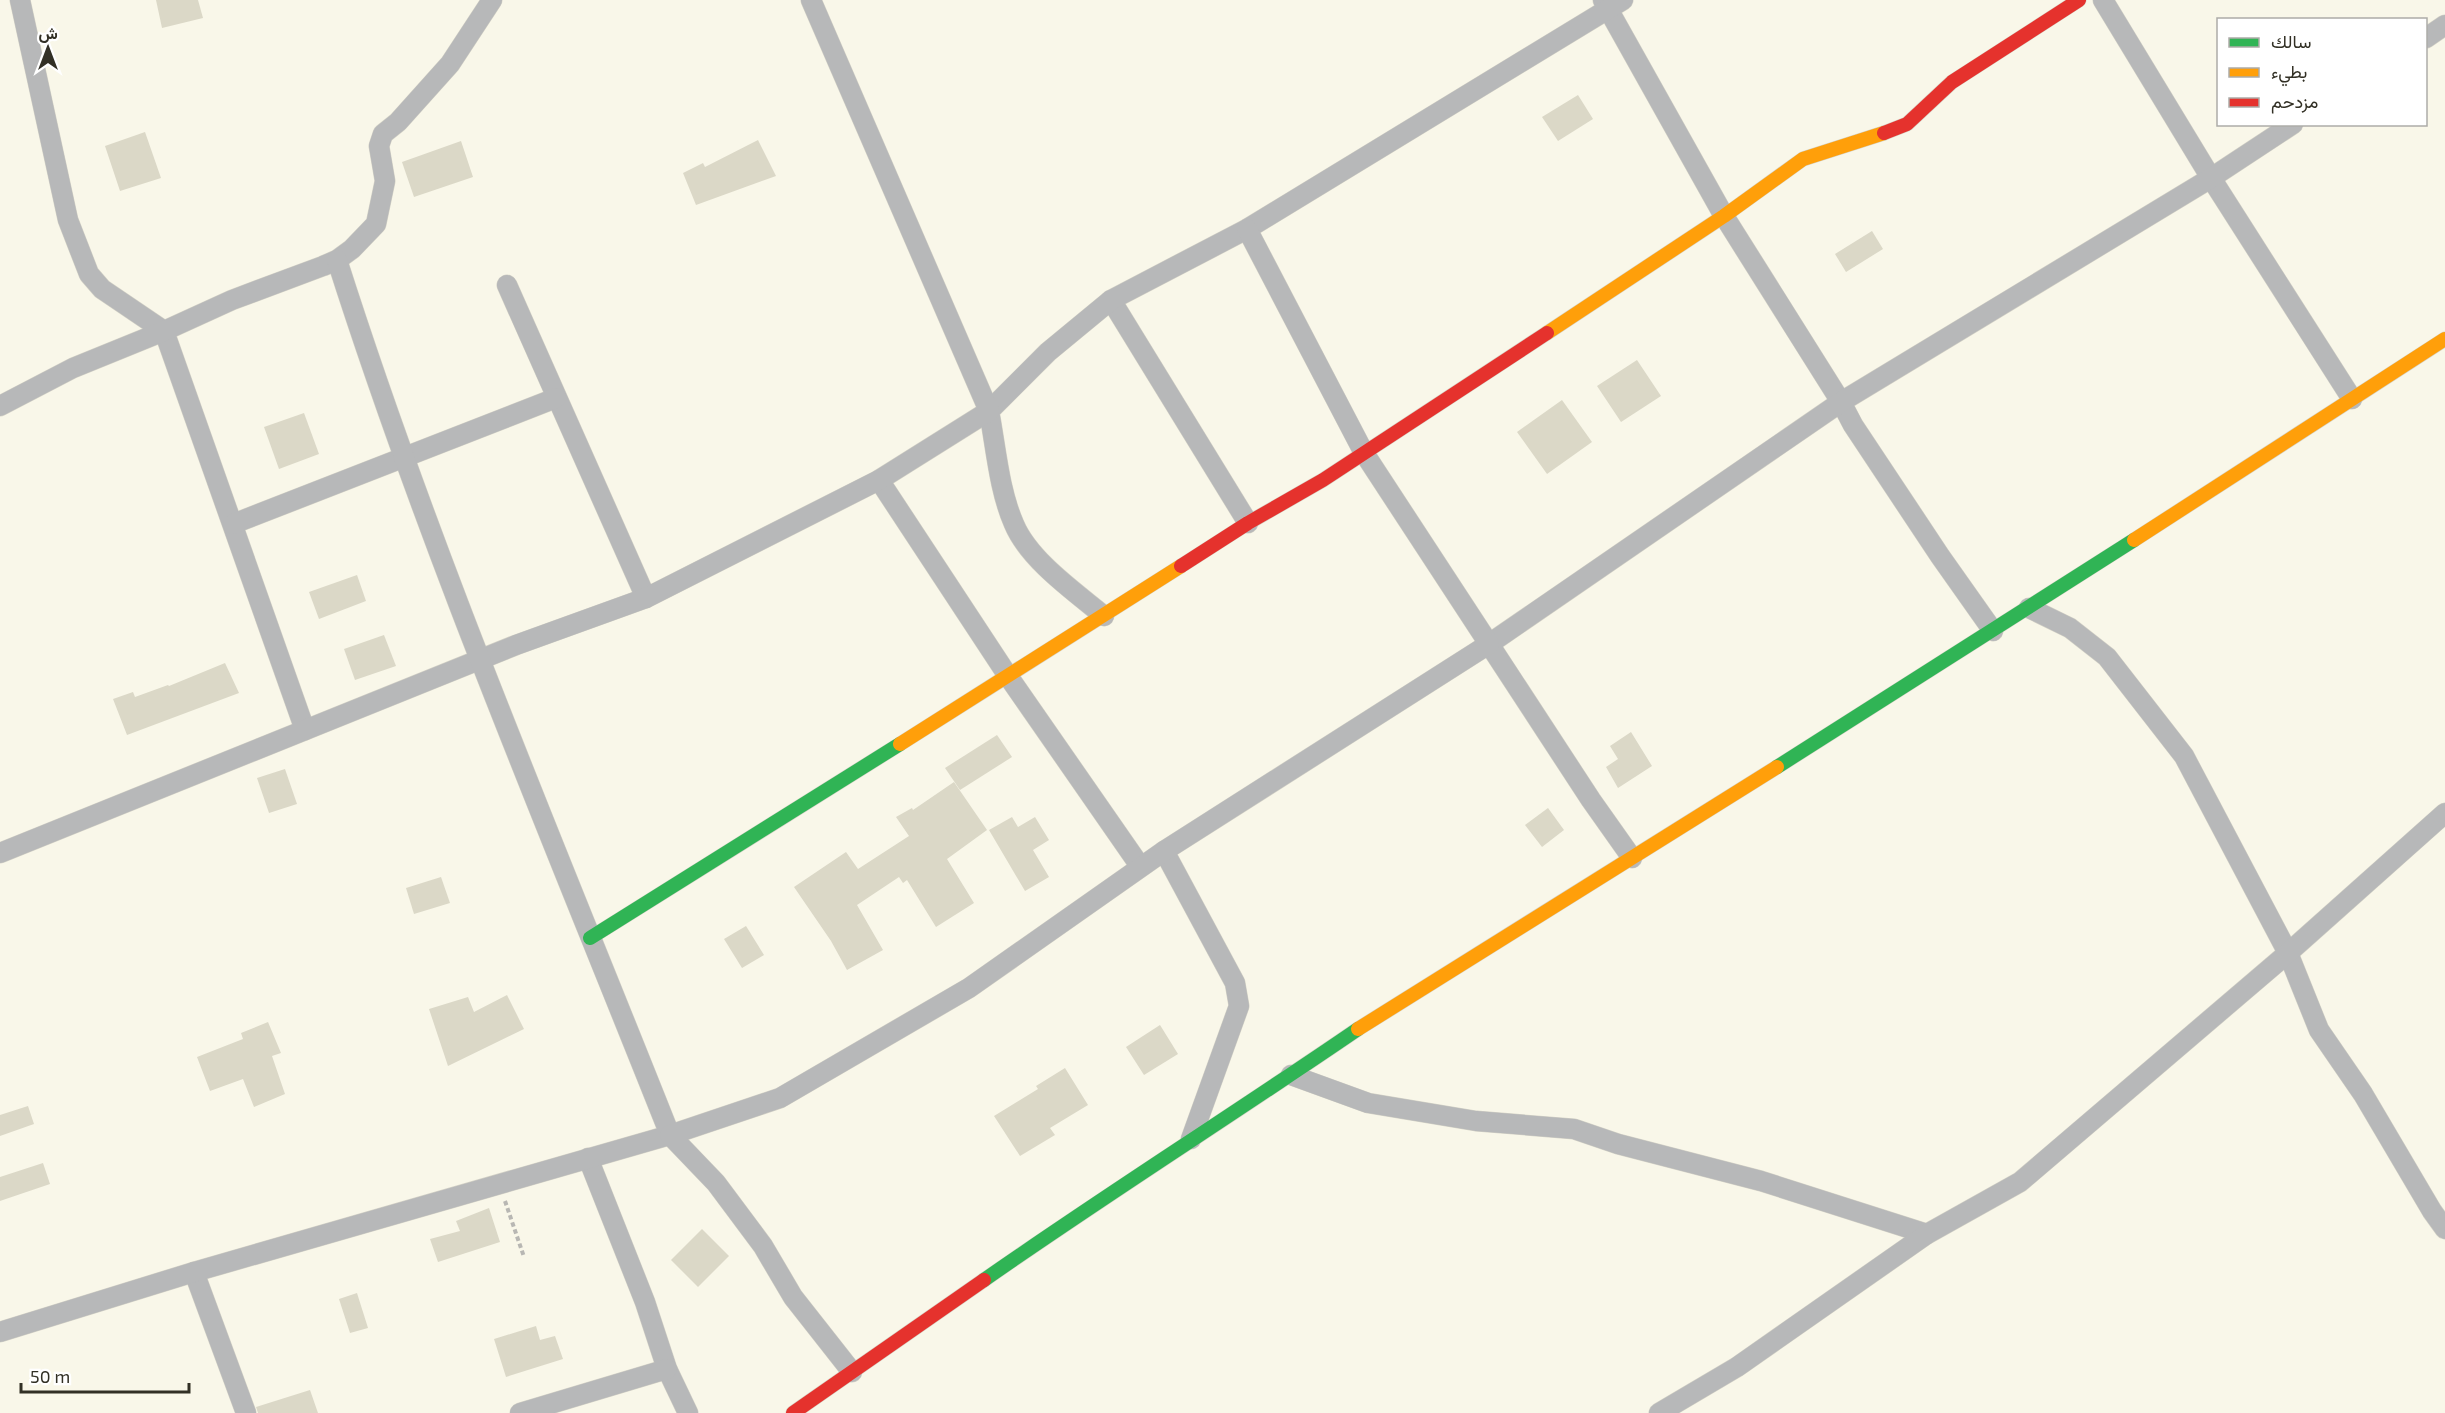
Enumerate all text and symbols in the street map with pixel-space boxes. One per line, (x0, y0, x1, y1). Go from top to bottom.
north arrow (18, 18, 78, 78)
legend (2217, 18, 2427, 126)
text: ش (38, 23, 58, 43)
text: سالك (2271, 30, 2311, 52)
text: بطيء (2271, 60, 2307, 87)
text: مزدحم (2271, 90, 2318, 114)
scale bar (21, 1356, 189, 1394)
text: 50 m (30, 1365, 70, 1387)

